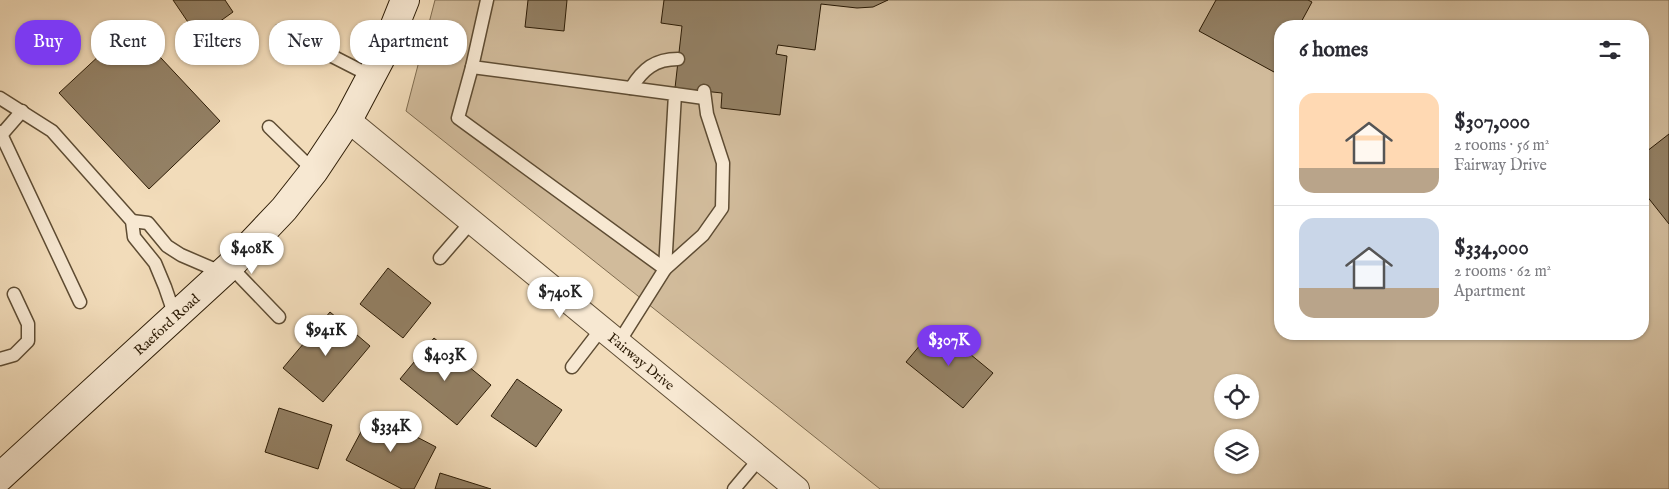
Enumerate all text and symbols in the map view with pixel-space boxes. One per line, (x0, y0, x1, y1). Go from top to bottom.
chip: Buy (15, 20, 81, 65)
chip: Rent (91, 20, 165, 65)
chip: Filters (175, 20, 259, 65)
chip: New (269, 20, 340, 65)
chip: Apartment (350, 20, 467, 65)
icon: filters (1596, 36, 1624, 64)
text: 6 homes (1299, 37, 1368, 64)
text: $307,000 (1454, 109, 1530, 136)
icon: home (1339, 113, 1399, 173)
text: 2 rooms · 56 m² (1454, 136, 1549, 156)
text: Fairway Drive (1454, 156, 1547, 176)
pin: $408K (217, 232, 287, 275)
text: $334,000 (1454, 235, 1529, 262)
icon: home (1339, 238, 1399, 298)
text: $408K (231, 239, 273, 259)
text: 2 rooms · 62 m² (1454, 262, 1551, 282)
pin: $740K (525, 276, 595, 319)
text: Apartment (1454, 282, 1525, 302)
text: $740K (538, 283, 582, 303)
street label: Raeford Road (131, 290, 204, 360)
pin: $941K (291, 314, 361, 357)
text: $941K (305, 321, 347, 341)
pin: $307K (914, 324, 984, 367)
street label: Fairway Drive (604, 329, 679, 395)
text: $307K (928, 331, 970, 351)
pin: $403K (410, 340, 480, 382)
text: $403K (424, 346, 466, 366)
map controls (1214, 374, 1259, 474)
button: locate (1214, 374, 1259, 419)
pin: $334K (356, 410, 426, 453)
text: $334K (371, 417, 411, 437)
button: layers (1214, 429, 1259, 474)

